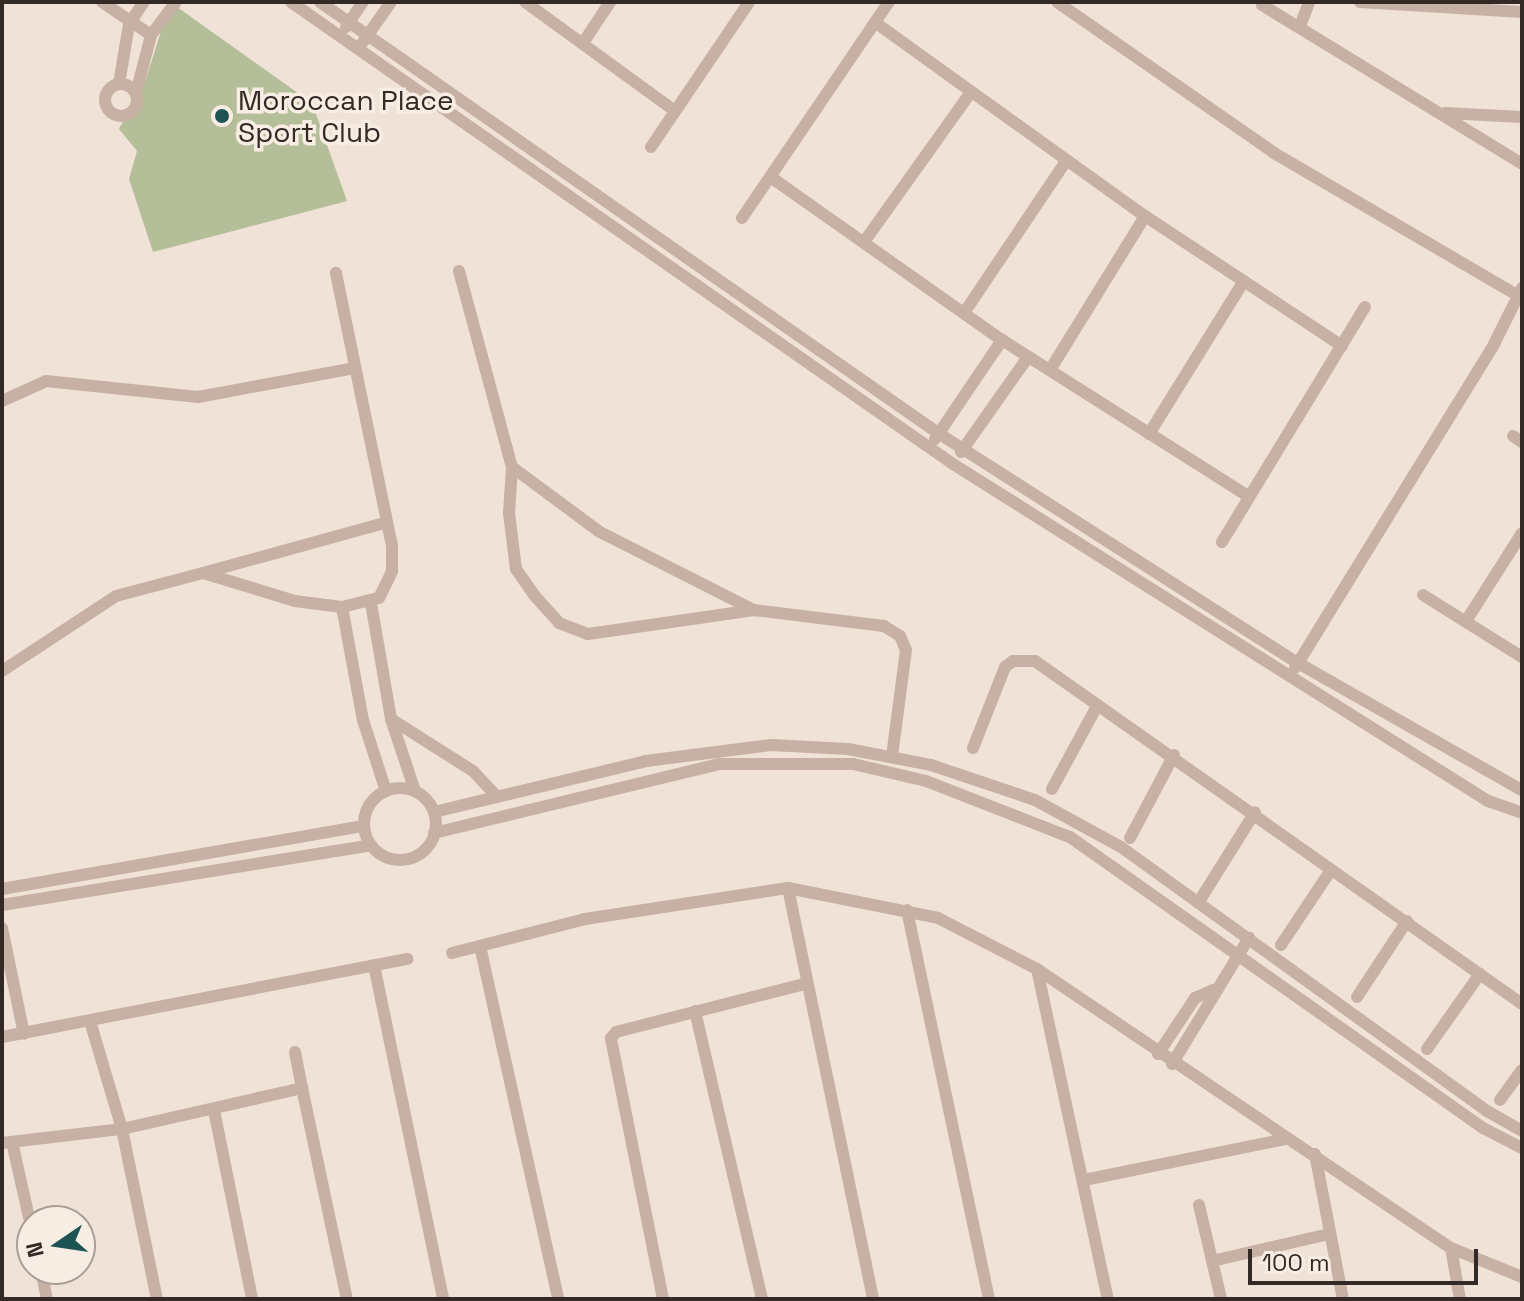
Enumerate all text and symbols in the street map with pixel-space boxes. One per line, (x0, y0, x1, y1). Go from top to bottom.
place label: Moroccan Place Sport Club (238, 83, 454, 149)
marker: Moroccan Place Sport Club (213, 107, 231, 125)
north arrow (16, 1205, 96, 1285)
scale bar (1252, 1233, 1482, 1283)
text: N (19, 1240, 50, 1260)
text: 100 m (1262, 1247, 1330, 1278)

